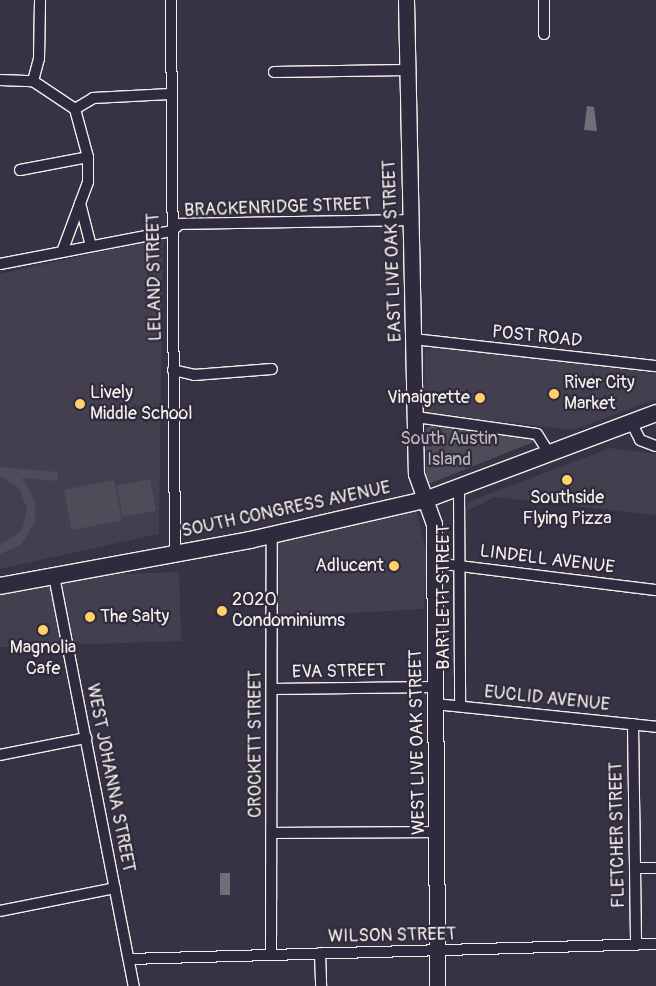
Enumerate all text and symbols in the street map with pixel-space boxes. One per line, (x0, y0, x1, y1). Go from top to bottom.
street label: EAST LIVE OAK STREET (379, 160, 407, 342)
street label: BRACKENRIDGE STREET (184, 194, 372, 222)
street label: LELAND STREET (143, 213, 167, 341)
street label: POST ROAD (491, 322, 583, 352)
place label: River City Market (564, 373, 635, 416)
place label: Lively Middle School (90, 383, 193, 426)
place label: Vinaigrette (387, 387, 470, 409)
marker: River City Market (548, 388, 560, 400)
marker: Vinaigrette (474, 392, 486, 404)
marker: Lively Middle School (74, 398, 86, 410)
park label: South Austin Island (400, 429, 498, 472)
marker: Southside Flying Pizza (561, 474, 573, 486)
street label: SOUTH CONGRESS AVENUE (180, 477, 392, 543)
place label: Southside Flying Pizza (522, 488, 612, 530)
street label: BARTLETT STREET (433, 524, 455, 670)
street label: LINDELL AVENUE (478, 541, 616, 579)
place label: Adlucent (315, 555, 384, 577)
marker: Adlucent (388, 560, 400, 572)
place label: 2020 Condominiums (232, 590, 345, 632)
marker: 2020 Condominiums (216, 605, 228, 617)
place label: The Salty (100, 606, 169, 628)
marker: The Salty (84, 611, 96, 623)
marker: Magnolia Cafe (37, 624, 49, 636)
place label: Magnolia Cafe (10, 638, 76, 681)
street label: WEST LIVE OAK STREET (406, 649, 430, 835)
street label: EVA STREET (292, 660, 386, 684)
street label: CROCKETT STREET (245, 670, 267, 818)
street label: WEST JOHANNA STREET (81, 682, 139, 874)
street label: EUCLID AVENUE (483, 682, 611, 716)
street label: FLETCHER STREET (606, 762, 630, 908)
street label: WILSON STREET (328, 924, 456, 948)

